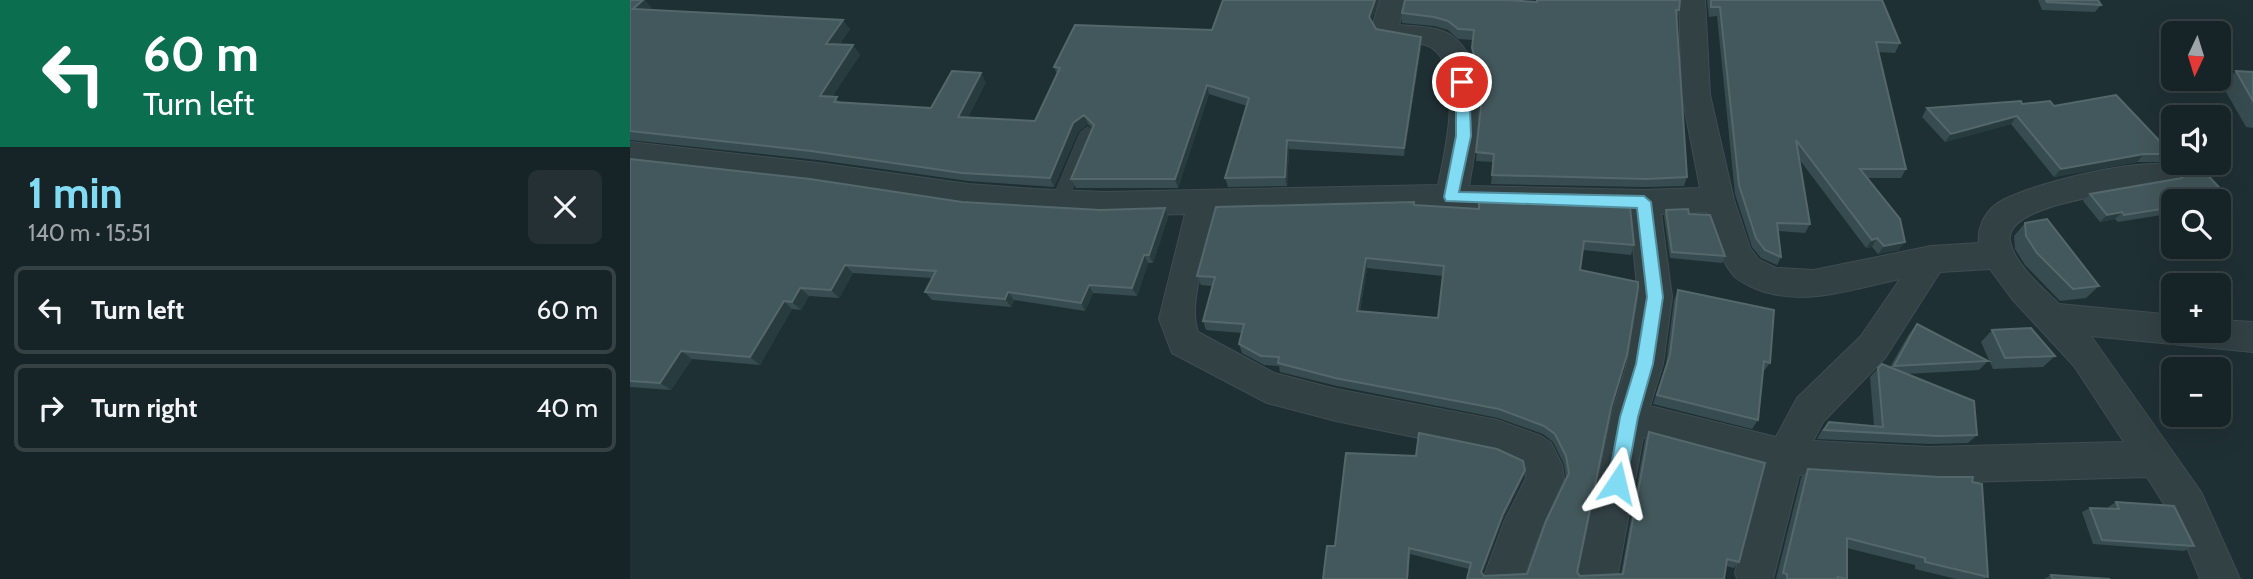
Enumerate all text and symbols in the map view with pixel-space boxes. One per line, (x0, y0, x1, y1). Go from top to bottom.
north arrow (2161, 21, 2231, 91)
map controls (2161, 21, 2231, 427)
text: 60 m (143, 24, 259, 83)
icon: left (28, 28, 119, 119)
pin (1432, 52, 1492, 112)
icon: arrive (1443, 63, 1481, 101)
text: Turn left (143, 84, 254, 123)
button: sound (2161, 105, 2231, 175)
text: 1 min (28, 167, 123, 219)
button: close (528, 170, 602, 244)
button: search (2161, 189, 2231, 259)
text: 140 m · 15:51 (28, 219, 151, 247)
button: + (2161, 273, 2231, 343)
icon: left (32, 291, 70, 329)
text: Turn left (91, 294, 184, 326)
text: 60 m (536, 294, 598, 326)
button: − (2161, 357, 2231, 427)
icon: right (32, 389, 70, 427)
text: Turn right (91, 392, 197, 424)
text: 40 m (536, 392, 598, 424)
position arrow (1580, 446, 1654, 520)

